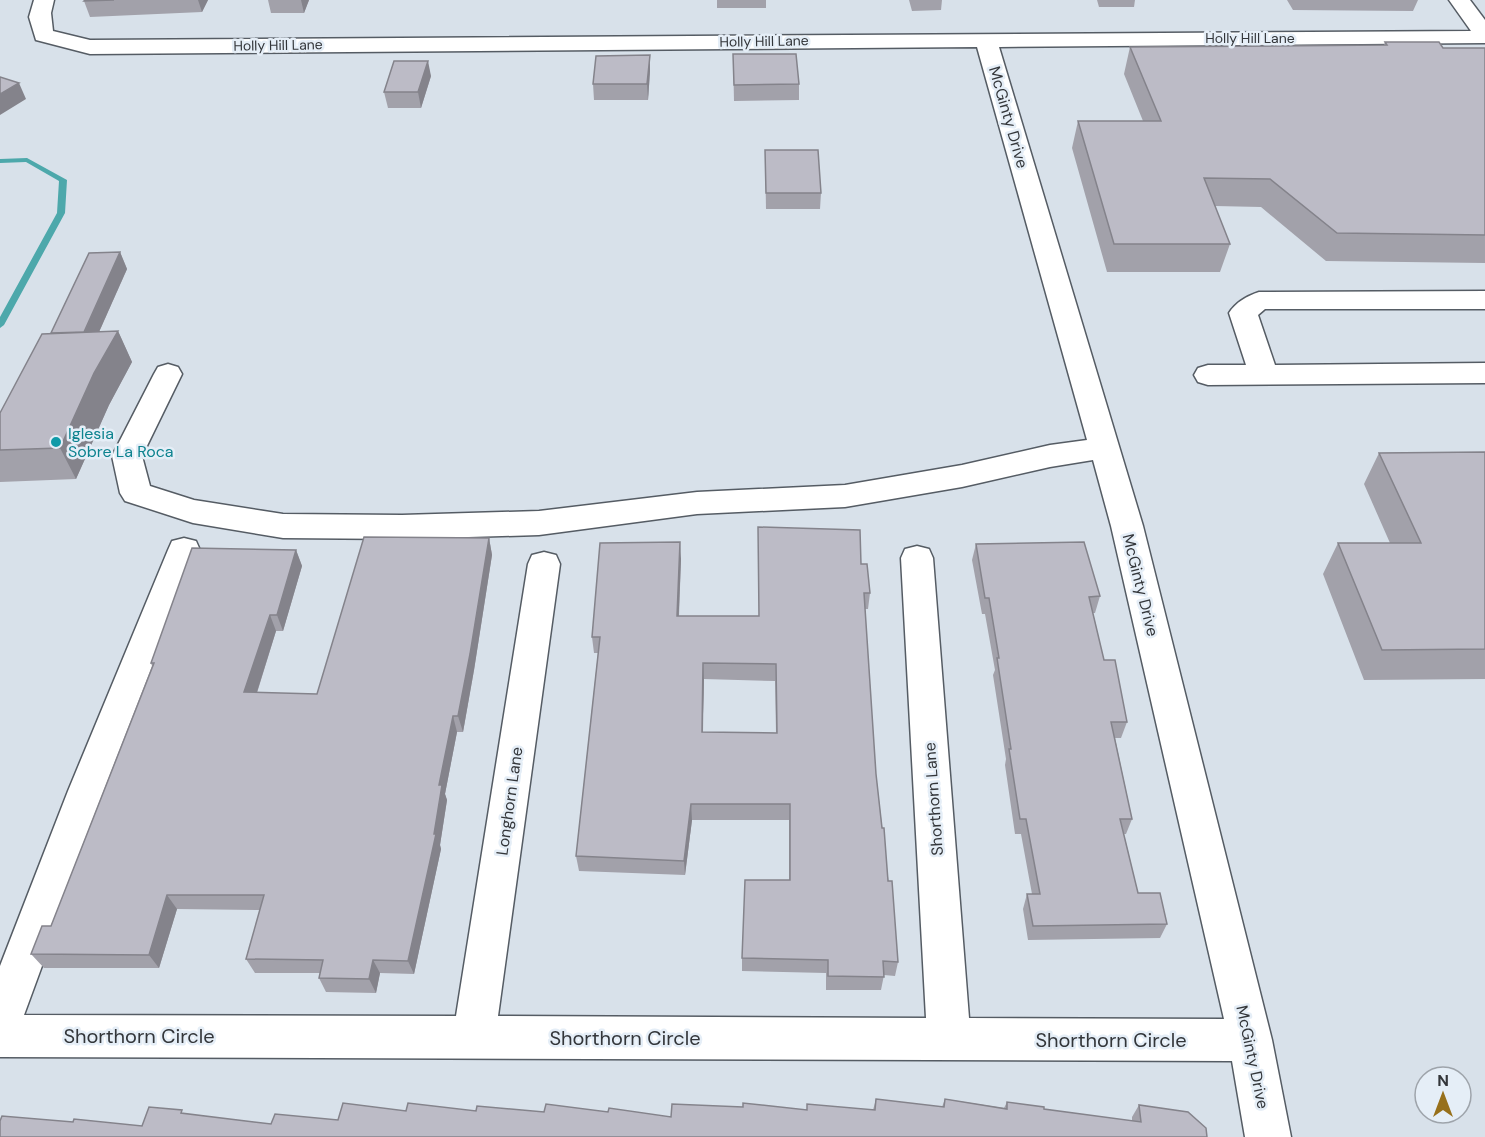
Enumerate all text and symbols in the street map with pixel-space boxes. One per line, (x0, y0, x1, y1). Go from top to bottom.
street label: Holly Hill Lane (1205, 29, 1295, 47)
street label: Holly Hill Lane (719, 31, 809, 51)
street label: Holly Hill Lane (233, 35, 323, 55)
street label: McGinty Drive (984, 64, 1033, 171)
place label: Iglesia Sobre La Roca (68, 423, 174, 462)
marker: Iglesia Sobre La Roca (49, 435, 63, 449)
street label: McGinty Drive (1118, 532, 1163, 639)
street label: Shorthorn Lane (919, 742, 948, 856)
street label: Longhorn Lane (492, 746, 527, 857)
street label: McGinty Drive (1231, 1004, 1274, 1111)
street label: Shorthorn Circle (63, 1023, 215, 1049)
street label: Shorthorn Circle (549, 1025, 701, 1051)
street label: Shorthorn Circle (1035, 1027, 1187, 1053)
north arrow (1413, 1065, 1473, 1125)
text: N (1437, 1070, 1449, 1091)

